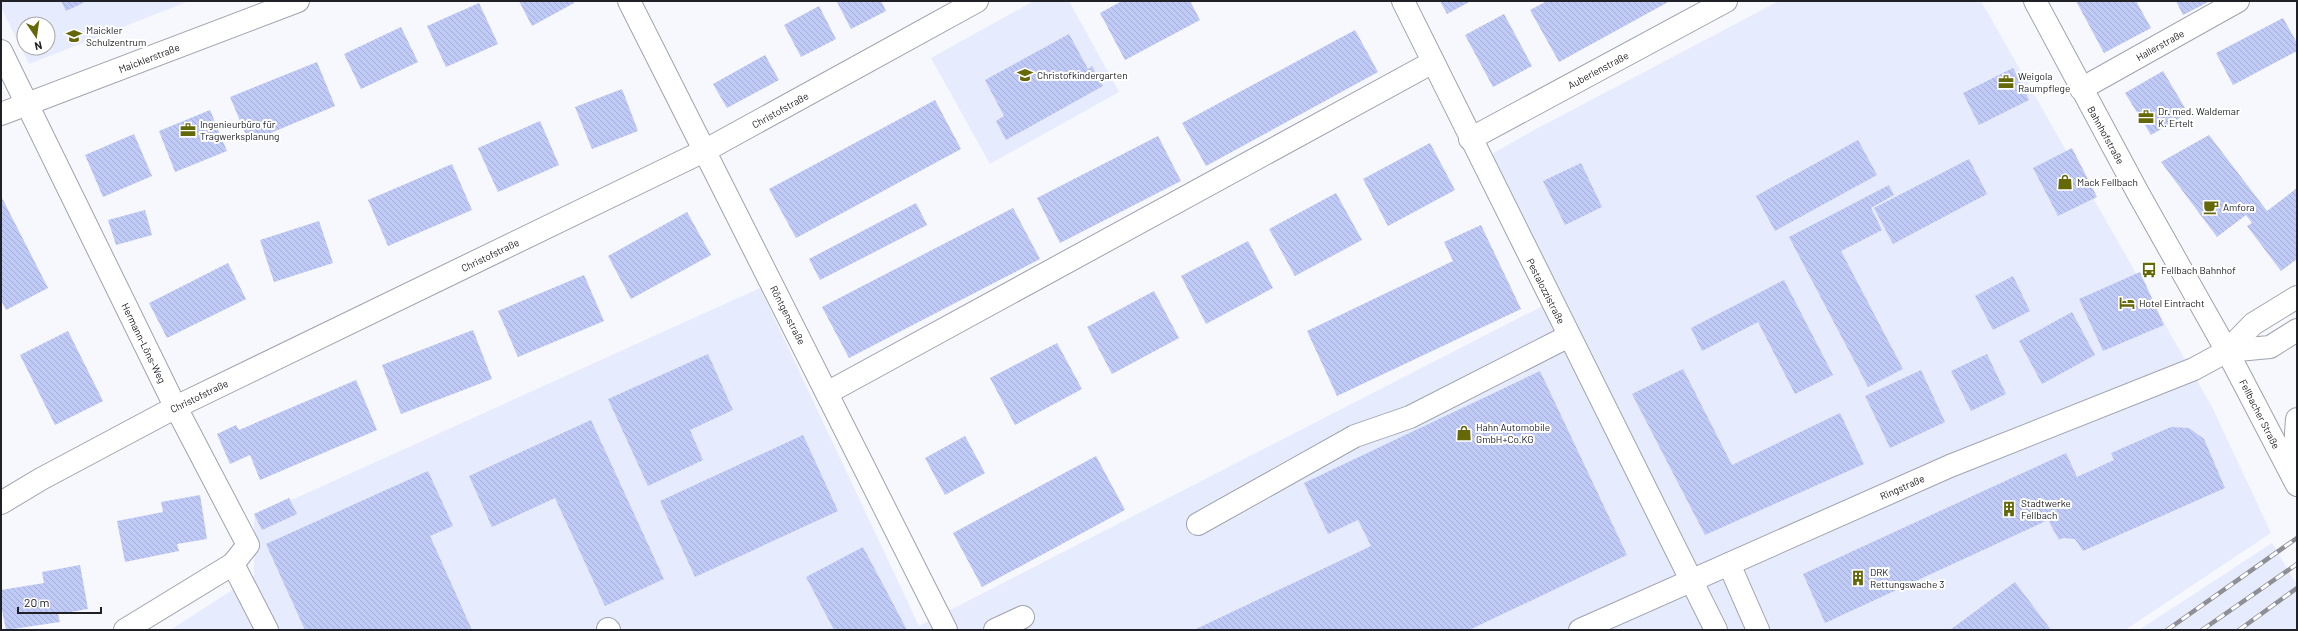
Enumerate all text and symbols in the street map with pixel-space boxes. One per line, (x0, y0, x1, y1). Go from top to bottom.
north arrow (16, 16, 56, 56)
place label: Maickler Schulzentrum (86, 24, 146, 48)
school or university icon: Maickler Schulzentrum (65, 27, 83, 45)
street label: Hallerstraße (2134, 27, 2186, 63)
text: N (33, 39, 43, 53)
street label: Maicklerstraße (117, 41, 181, 75)
street label: Auberlenstraße (1566, 49, 1630, 91)
school or university icon: Christofkindergarten (1016, 66, 1034, 84)
place label: Christofkindergarten (1037, 69, 1128, 81)
place label: Weigola Raumpflege (2018, 70, 2070, 94)
office icon: Weigola Raumpflege (1997, 73, 2015, 91)
street label: Christofstraße (750, 90, 810, 130)
street label: Bahnhofstraße (2085, 104, 2127, 166)
place label: Dr. med. Waldemar K. Ertelt (2158, 105, 2240, 129)
office icon: Dr. med. Waldemar K. Ertelt (2137, 108, 2155, 126)
place label: Ingenieurbüro für Tragwerksplanung (200, 118, 279, 142)
office icon: Ingenieurbüro für Tragwerksplanung (179, 121, 197, 139)
shop icon: Mack Fellbach (2056, 173, 2074, 191)
place label: Mack Fellbach (2077, 176, 2138, 188)
cafe icon: Amfora (2202, 198, 2220, 216)
place label: Amfora (2223, 201, 2255, 213)
street label: Christofstraße (459, 236, 521, 274)
street label: Pestalozzistraße (1524, 256, 1568, 326)
bus stop icon: Fellbach Bahnhof (2140, 261, 2158, 279)
place label: Fellbach Bahnhof (2161, 264, 2236, 276)
street label: Röntgenstraße (768, 284, 808, 346)
hotel icon: Hotel Eintracht (2118, 294, 2136, 312)
place label: Hotel Eintracht (2139, 297, 2205, 309)
street label: Hermann-Löns-Weg (119, 301, 169, 385)
street label: Christofstraße (168, 377, 230, 415)
street label: Fellbacher Straße (2237, 377, 2283, 451)
place label: Hahn Automobile GmbH+Co.KG (1476, 421, 1550, 445)
shop icon: Hahn Automobile GmbH+Co.KG (1455, 424, 1473, 442)
street label: Ringstraße (1878, 472, 1926, 502)
place label: Stadtwerke Fellbach (2021, 497, 2071, 521)
building icon: Stadtwerke Fellbach (2000, 500, 2018, 518)
place label: DRK Rettungswache 3 (1870, 566, 1944, 590)
building icon: DRK Rettungswache 3 (1849, 569, 1867, 587)
scale bar (18, 589, 101, 615)
text: 20 m (24, 595, 50, 609)

